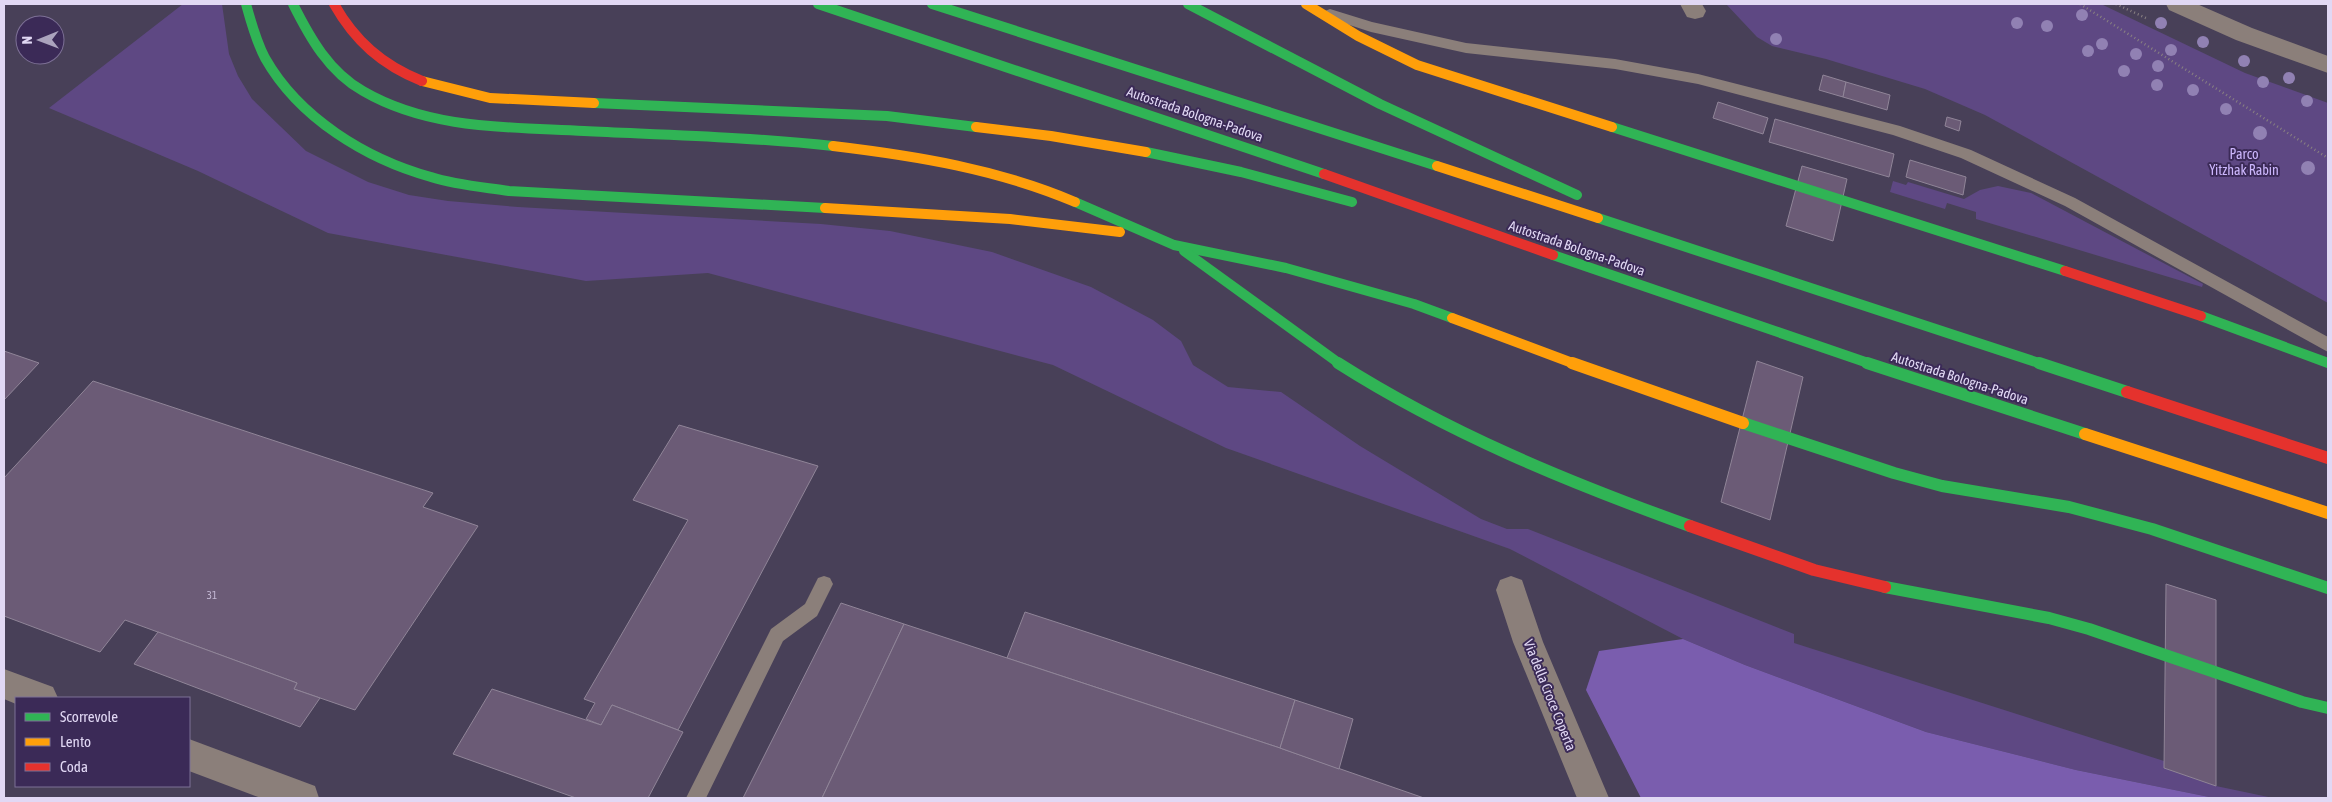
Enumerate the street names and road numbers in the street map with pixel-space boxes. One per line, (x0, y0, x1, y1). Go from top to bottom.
street label: Autostrada Bologna-Padova (1125, 83, 1265, 145)
street label: Autostrada Bologna-Padova (1507, 217, 1647, 279)
street label: Autostrada Bologna-Padova (1890, 348, 2030, 408)
street label: Via della Croce Coperta (1520, 637, 1580, 753)

